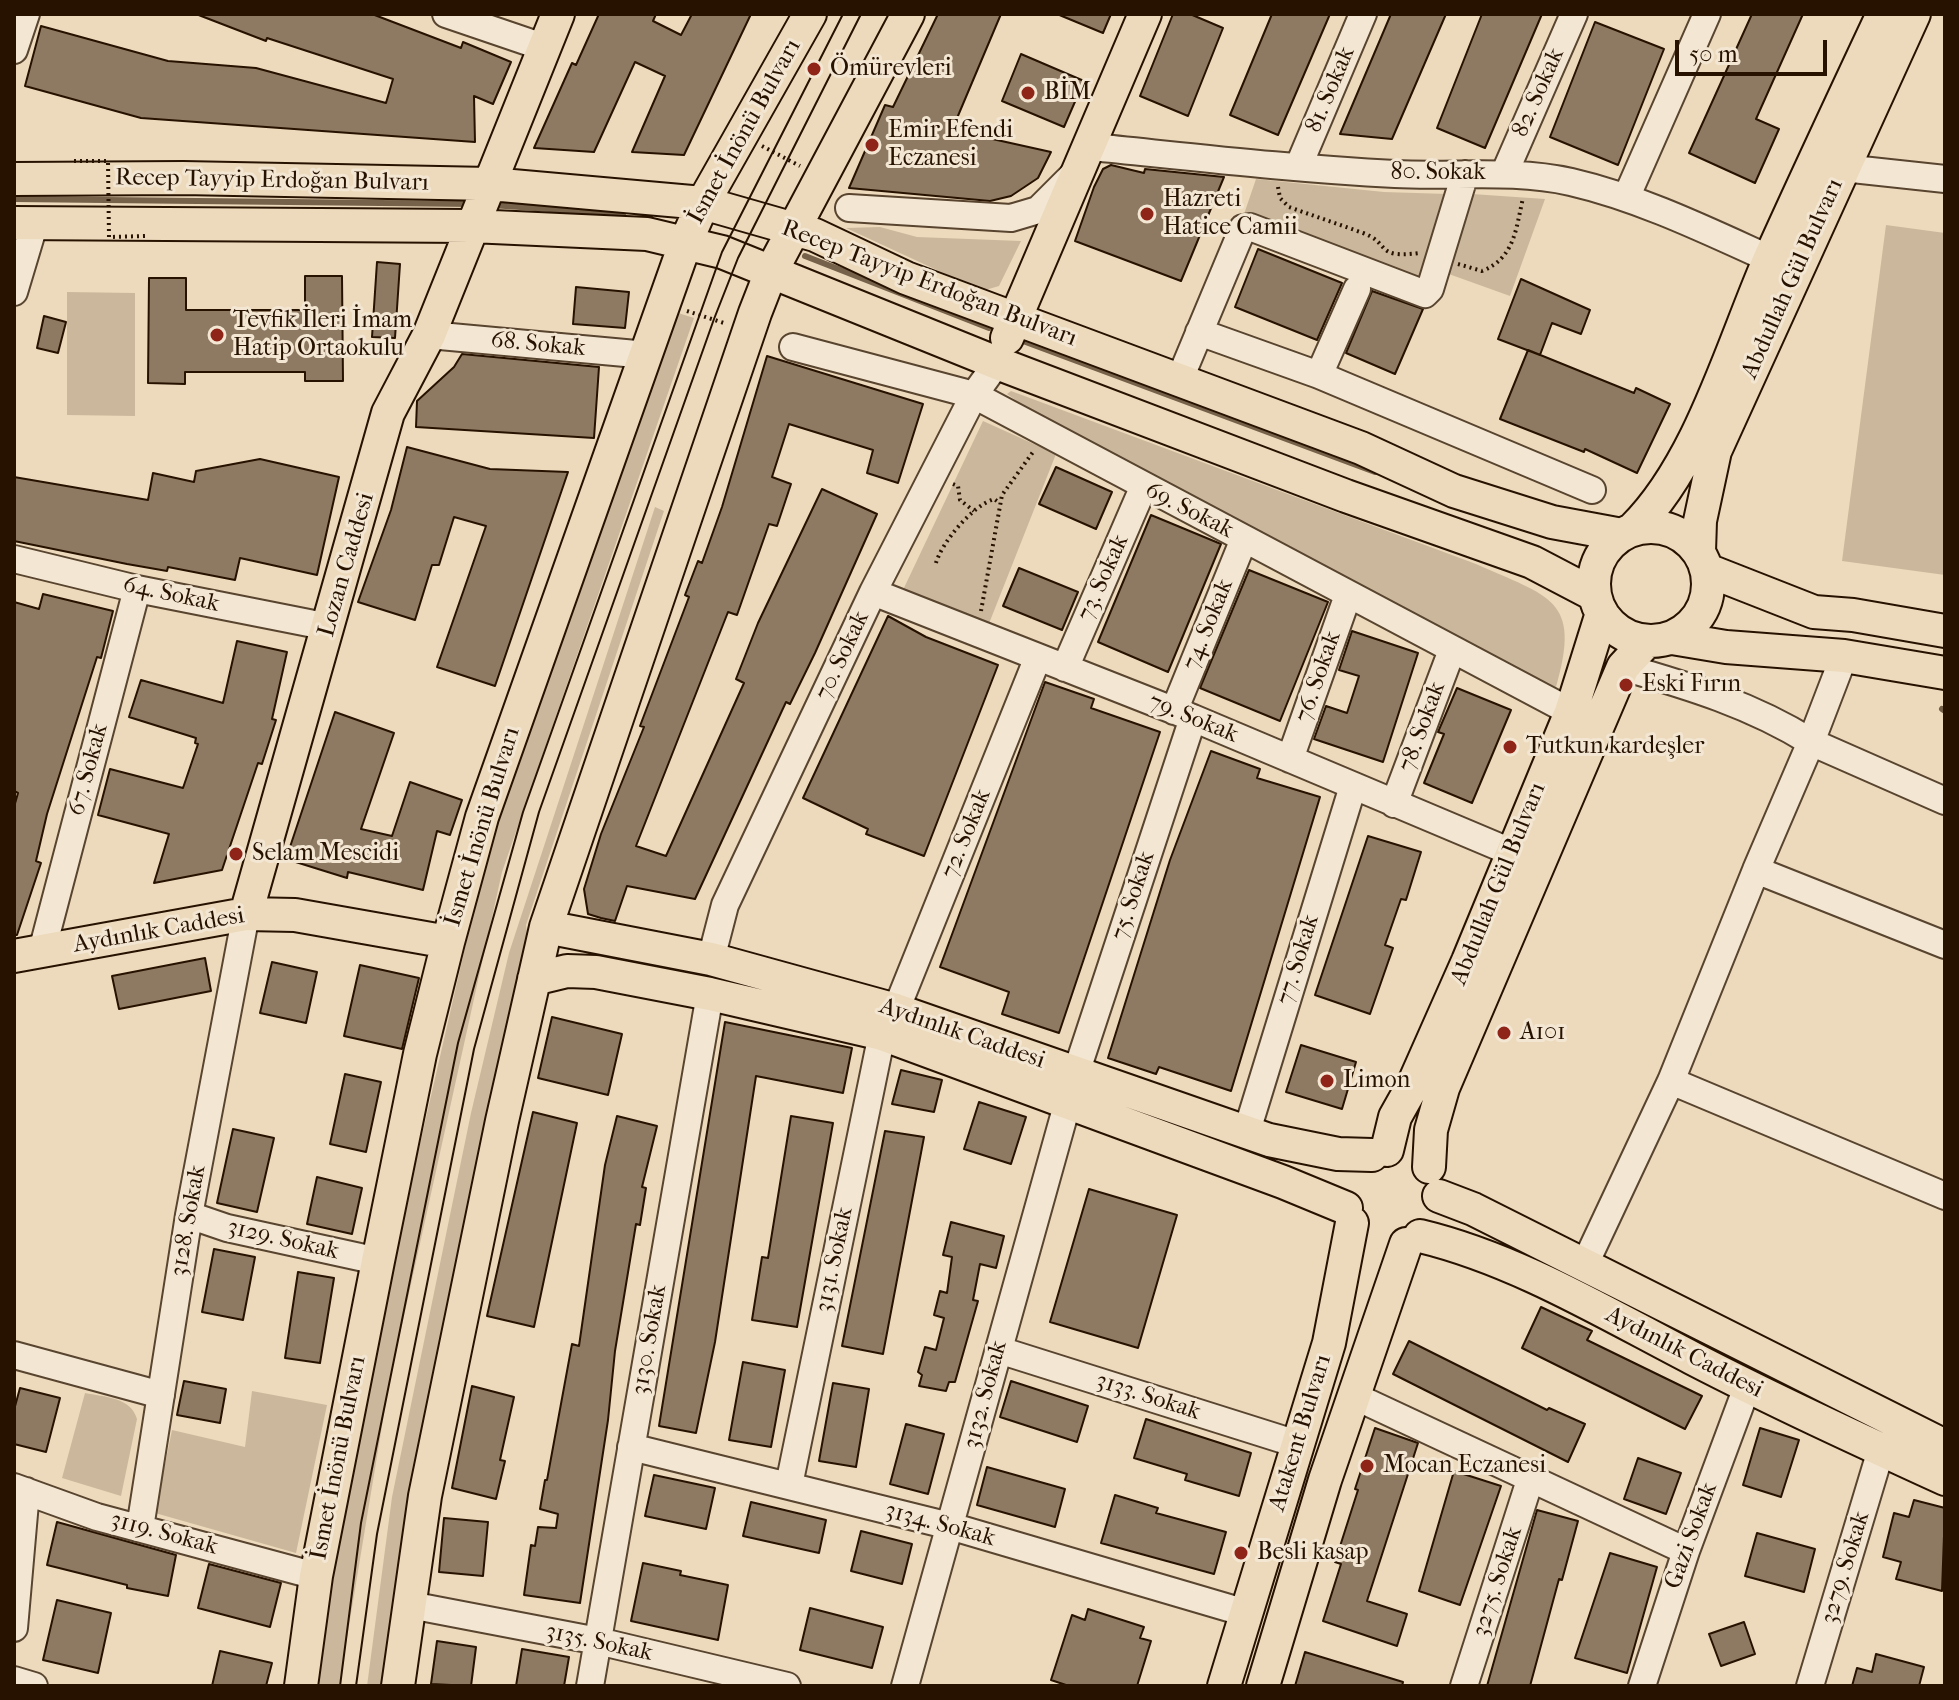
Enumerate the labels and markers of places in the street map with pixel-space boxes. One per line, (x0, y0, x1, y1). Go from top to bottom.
place label: Ömürevleri (830, 55, 952, 83)
marker: Ömürevleri (805, 60, 823, 78)
place label: BİM (1044, 79, 1091, 107)
marker: BİM (1019, 84, 1037, 102)
place label: Emir Efendi Eczanesi (888, 117, 1013, 173)
marker: Emir Efendi Eczanesi (863, 136, 881, 154)
place label: Hazreti Hatice Camii (1163, 186, 1298, 242)
marker: Hazreti Hatice Camii (1138, 205, 1156, 223)
place label: Tevfik İleri İmam Hatip Ortaokulu (233, 307, 412, 363)
marker: Tevfik İleri İmam Hatip Ortaokulu (208, 326, 226, 344)
place label: Eski Fırın (1642, 671, 1741, 699)
marker: Eski Fırın (1617, 676, 1635, 694)
place label: Tutkun kardeşler (1526, 733, 1704, 761)
marker: Tutkun kardeşler (1501, 738, 1519, 756)
place label: Selam Mescidi (252, 840, 399, 868)
marker: Selam Mescidi (227, 845, 245, 863)
place label: A101 (1520, 1019, 1566, 1047)
marker: A101 (1495, 1024, 1513, 1042)
place label: Limon (1343, 1067, 1410, 1095)
marker: Limon (1318, 1072, 1336, 1090)
place label: Mocan Eczanesi (1383, 1452, 1546, 1480)
marker: Mocan Eczanesi (1358, 1457, 1376, 1475)
place label: Besli kasap (1257, 1539, 1368, 1567)
marker: Besli kasap (1232, 1544, 1250, 1562)

